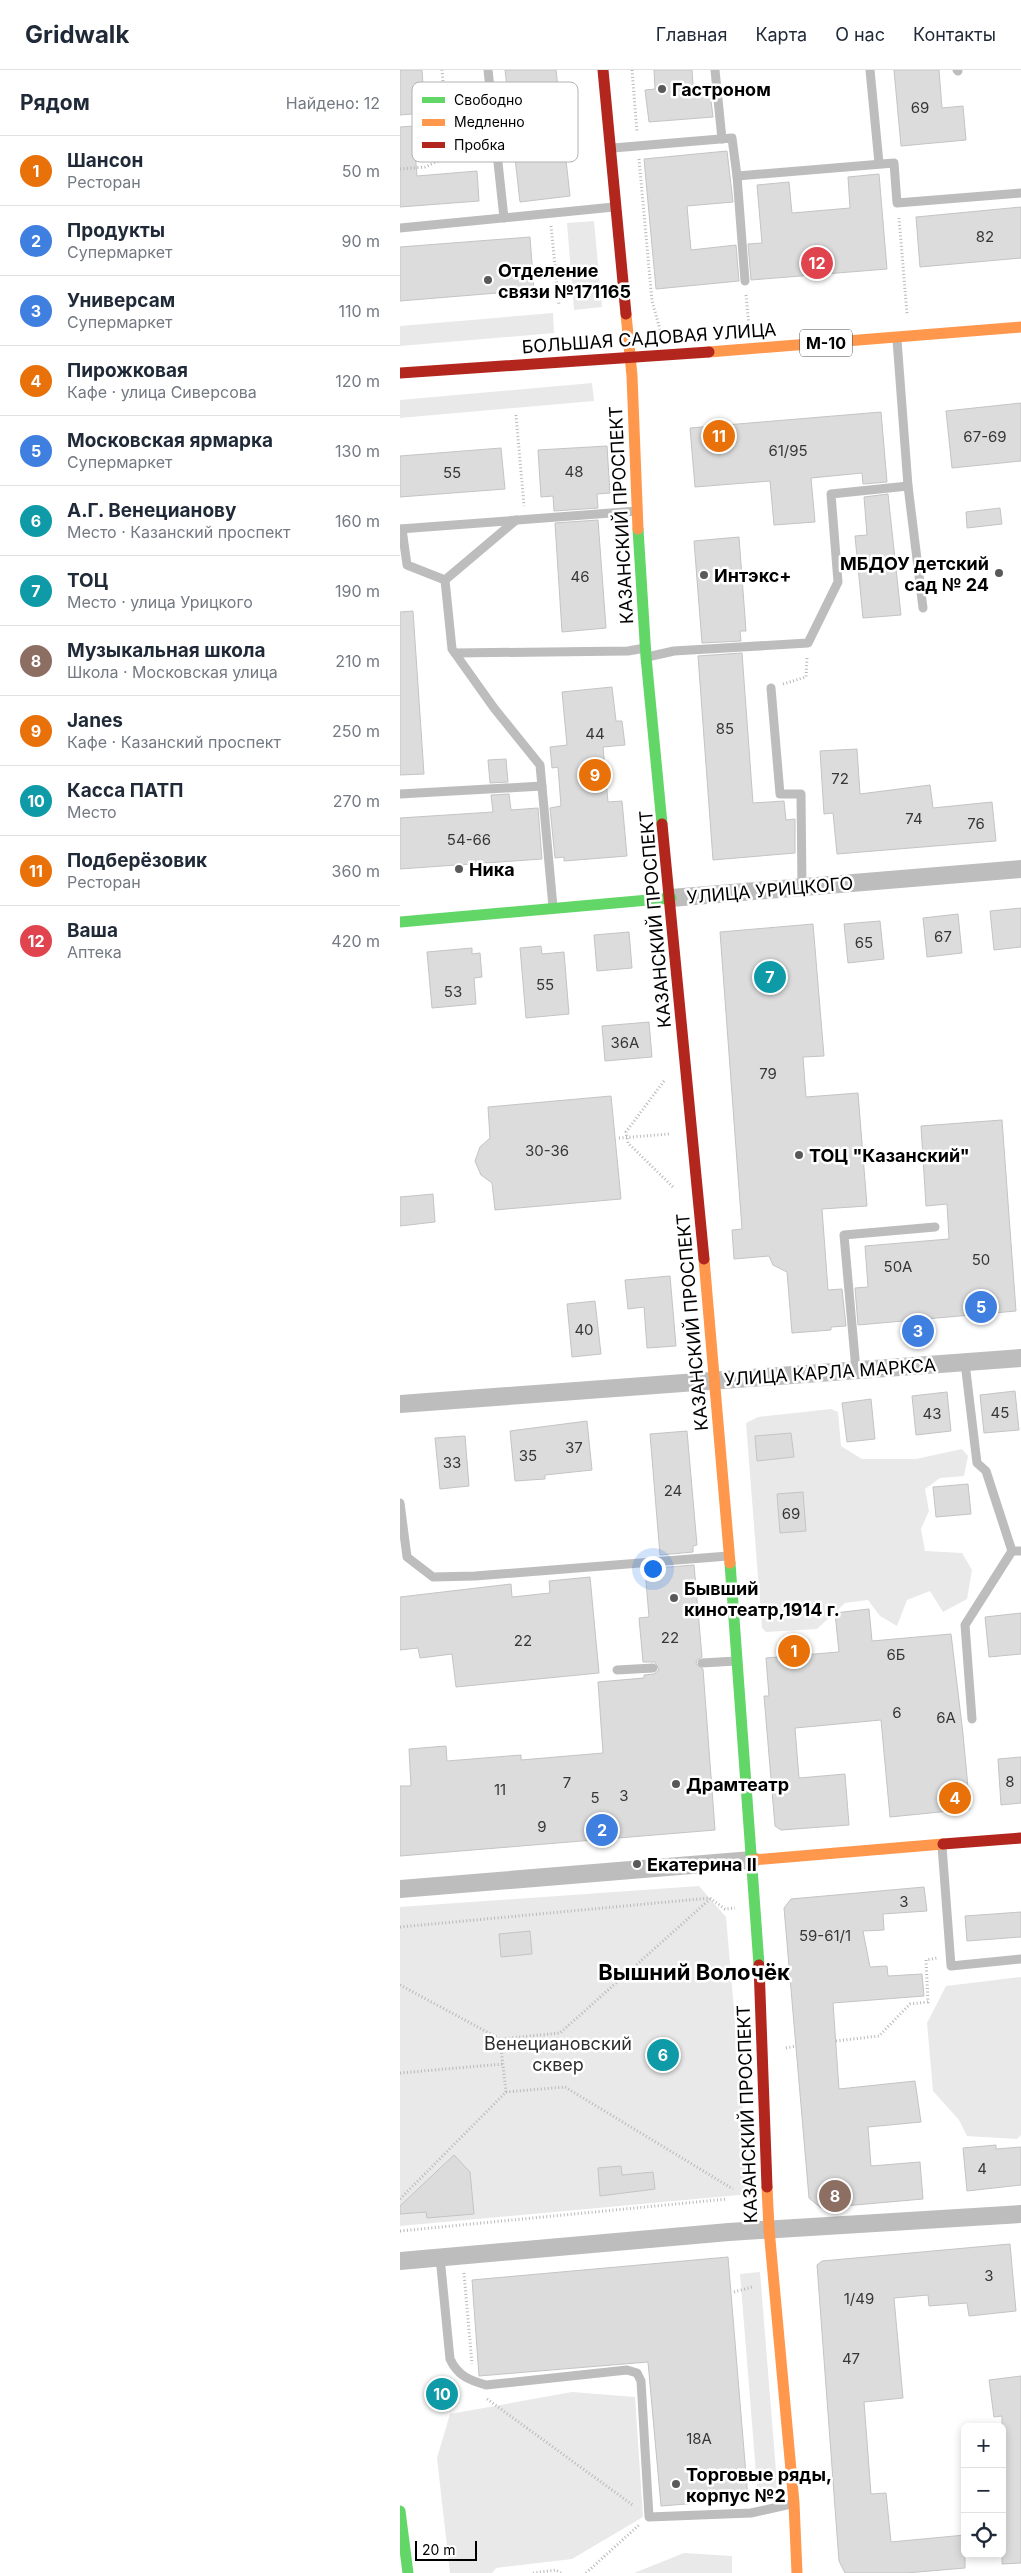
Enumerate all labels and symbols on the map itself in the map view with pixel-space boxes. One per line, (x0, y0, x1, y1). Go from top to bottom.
place label: Гастроном (672, 79, 771, 100)
legend (412, 82, 578, 162)
marker: Гастроном (656, 83, 668, 95)
text: Свободно (454, 91, 523, 108)
house number: 69 (911, 98, 929, 117)
text: Медленно (454, 113, 525, 130)
text: Пробка (454, 136, 505, 153)
house number: 82 (976, 227, 994, 246)
pin: 12 (801, 244, 833, 282)
place label: Отделение связи №171165 (498, 260, 631, 302)
marker: Отделение связи №171165 (482, 274, 494, 286)
street label: БОЛЬШАЯ САДОВАЯ УЛИЦА (521, 319, 777, 357)
road number: М-10 (800, 330, 852, 356)
street label: КАЗАНСКИЙ ПРОСПЕКТ (604, 405, 637, 625)
pin: 11 (703, 417, 735, 455)
house number: 67-69 (963, 427, 1007, 446)
house number: 61/95 (768, 441, 808, 460)
house number: 48 (565, 462, 583, 481)
house number: 55 (443, 463, 461, 482)
place label: МБДОУ детский сад № 24 (840, 553, 989, 595)
place label: Интэкс+ (714, 565, 792, 586)
house number: 46 (571, 567, 590, 586)
marker: МБДОУ детский сад № 24 (993, 567, 1005, 579)
marker: Интэкс+ (698, 569, 710, 581)
house number: 85 (716, 719, 734, 738)
house number: 44 (585, 724, 605, 743)
pin: 9 (579, 756, 611, 794)
house number: 72 (831, 769, 849, 788)
street label: КАЗАНСКИЙ ПРОСПЕКТ (634, 809, 675, 1029)
house number: 74 (905, 809, 923, 828)
house number: 76 (967, 814, 985, 833)
house number: 54-66 (447, 830, 491, 849)
place label: Ника (469, 859, 515, 880)
marker: Ника (453, 863, 465, 875)
street label: УЛИЦА УРИЦКОГО (686, 872, 854, 908)
house number: 67 (934, 927, 952, 946)
house number: 65 (855, 933, 873, 952)
pin: 7 (754, 958, 786, 996)
house number: 55 (536, 975, 554, 994)
house number: 53 (444, 982, 462, 1001)
house number: 36А (611, 1033, 639, 1052)
house number: 79 (759, 1064, 777, 1083)
house number: 30-36 (525, 1141, 569, 1160)
place label: ТОЦ "Казанский" (809, 1145, 970, 1166)
marker: ТОЦ "Казанский" (793, 1149, 805, 1161)
street label: КАЗАНСКИЙ ПРОСПЕКТ (671, 1212, 712, 1432)
house number: 50 (972, 1250, 990, 1269)
house number: 50А (884, 1257, 912, 1276)
pin: 5 (965, 1288, 997, 1326)
pin: 3 (902, 1312, 934, 1350)
house number: 40 (574, 1320, 594, 1339)
street label: УЛИЦА КАРЛА МАРКСА (723, 1354, 937, 1390)
house number: 45 (991, 1403, 1009, 1422)
house number: 43 (923, 1404, 941, 1423)
house number: 37 (565, 1438, 583, 1457)
house number: 35 (519, 1446, 537, 1465)
house number: 33 (443, 1453, 461, 1472)
house number: 24 (664, 1481, 682, 1500)
house number: 69 (782, 1504, 800, 1523)
your location (640, 1556, 666, 1582)
place label: Бывший кинотеатр,1914 г. (684, 1578, 840, 1620)
marker: Бывший кинотеатр,1914 г. (668, 1592, 680, 1604)
house number: 22 (661, 1628, 679, 1647)
house number: 22 (514, 1631, 532, 1650)
pin: 1 (778, 1632, 810, 1670)
house number: 6Б (887, 1645, 906, 1664)
house number: 6 (892, 1703, 902, 1722)
house number: 6А (936, 1708, 956, 1727)
house number: 8 (1005, 1772, 1015, 1791)
house number: 7 (563, 1773, 571, 1792)
place label: Драмтеатр (686, 1774, 789, 1795)
marker: Драмтеатр (670, 1778, 682, 1790)
pin: 4 (939, 1779, 971, 1817)
house number: 11 (494, 1780, 506, 1799)
house number: 3 (619, 1786, 629, 1805)
house number: 5 (590, 1788, 600, 1807)
pin: 2 (586, 1811, 618, 1849)
house number: 9 (537, 1817, 547, 1836)
place label: Екатерина II (647, 1854, 757, 1875)
marker: Екатерина II (631, 1858, 643, 1870)
house number: 3 (899, 1892, 909, 1911)
house number: 59-61/1 (799, 1926, 851, 1945)
district label: Вышний Волочёк (598, 1959, 790, 1985)
street label: КАЗАНСКИЙ ПРОСПЕКТ (732, 2004, 761, 2224)
park label: Венециановский сквер (484, 2033, 632, 2075)
pin: 6 (647, 2036, 679, 2074)
house number: 4 (977, 2159, 987, 2178)
pin: 8 (819, 2177, 851, 2215)
house number: 3 (984, 2266, 994, 2285)
house number: 1/49 (844, 2289, 874, 2308)
house number: 47 (842, 2349, 860, 2368)
pin: 10 (426, 2375, 458, 2413)
house number: 18А (686, 2429, 712, 2448)
place label: Торговые ряды, корпус №2 (686, 2464, 832, 2506)
marker: Торговые ряды, корпус №2 (670, 2478, 682, 2490)
scale bar (415, 2538, 478, 2561)

